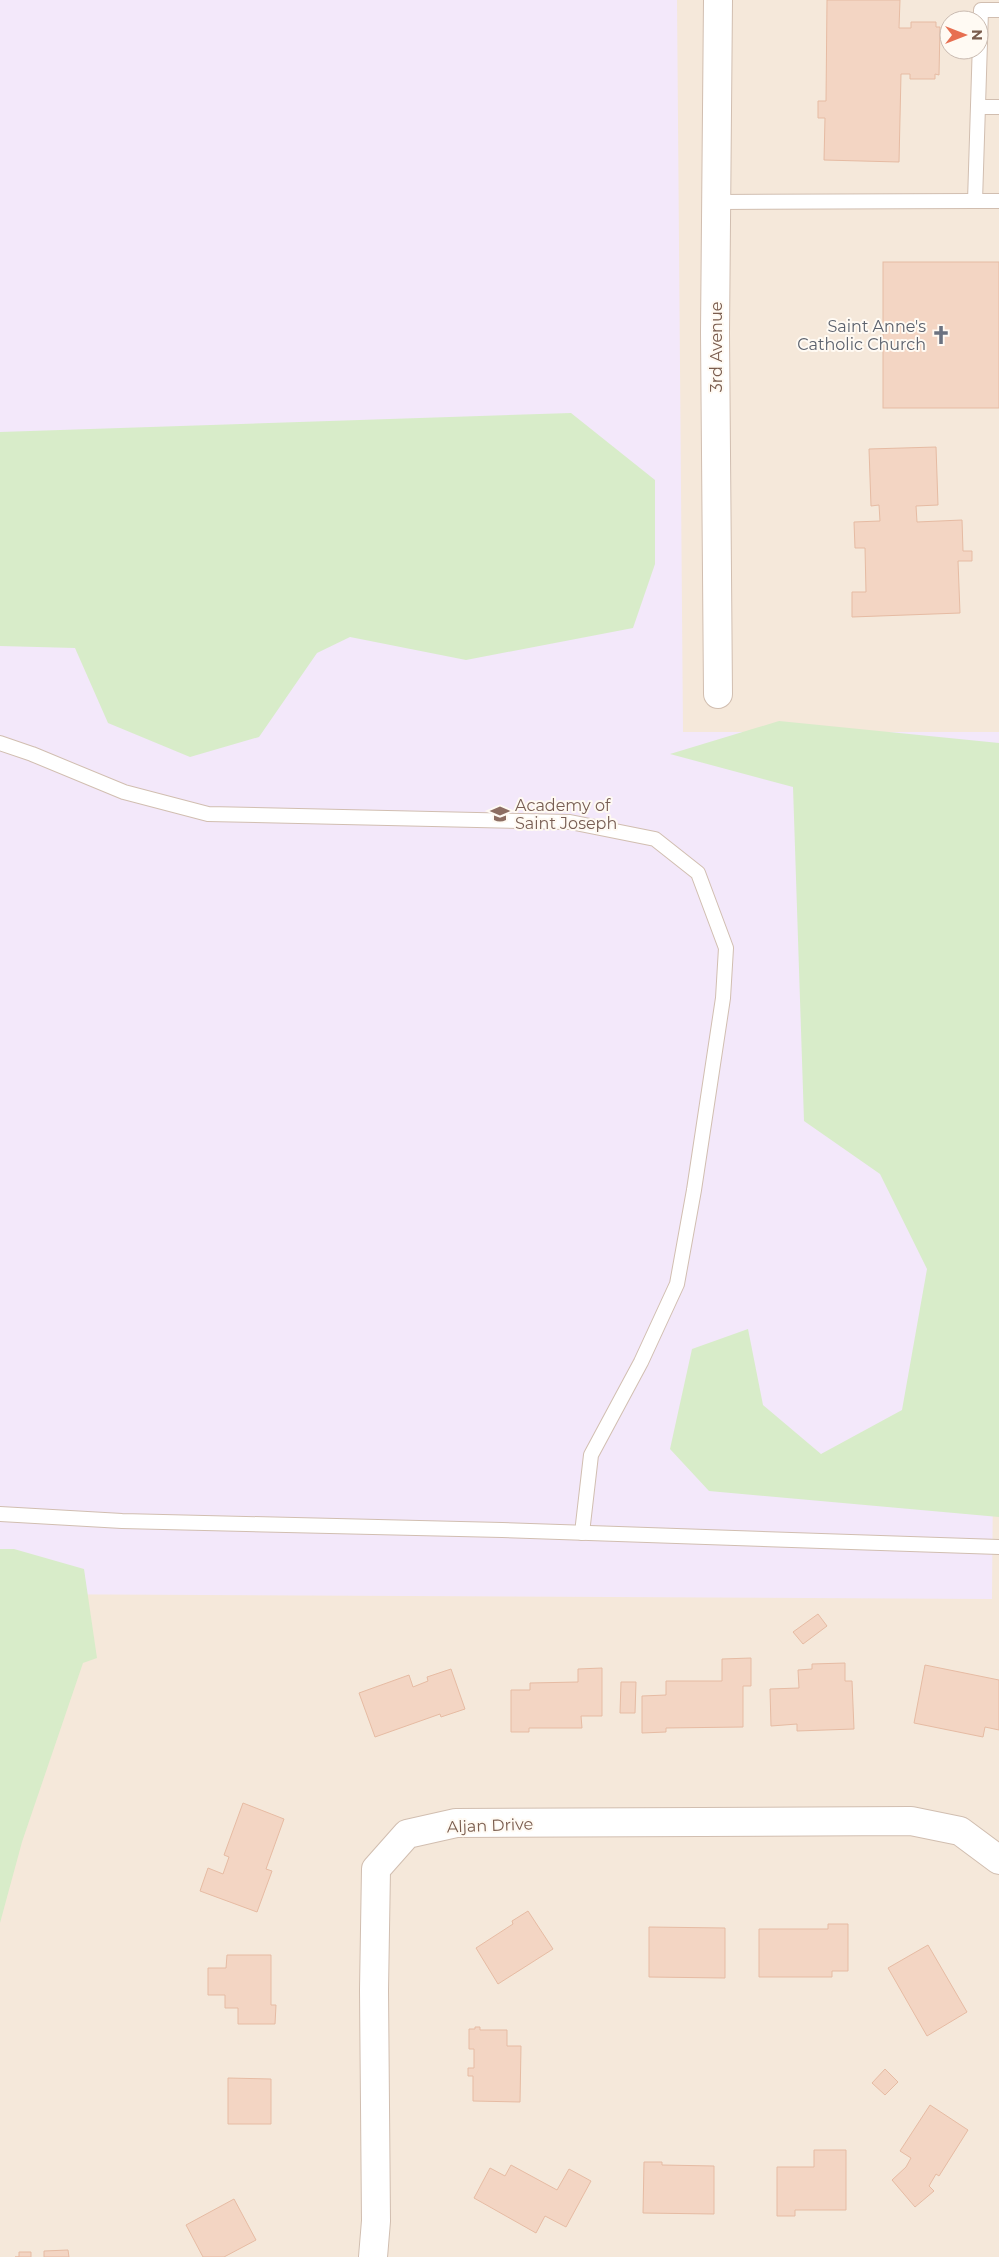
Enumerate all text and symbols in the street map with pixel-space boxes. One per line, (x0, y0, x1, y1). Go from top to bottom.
north arrow (939, 10, 989, 60)
text: N (968, 29, 986, 41)
street label: 3rd Avenue (707, 302, 726, 392)
place label: Saint Anne's Catholic Church (797, 317, 926, 354)
church icon: Saint Anne's Catholic Church (930, 324, 952, 346)
place label: Academy of Saint Joseph (515, 796, 617, 833)
school or university icon: Academy of Saint Joseph (489, 803, 511, 825)
street label: Aljan Drive (446, 1814, 534, 1837)

